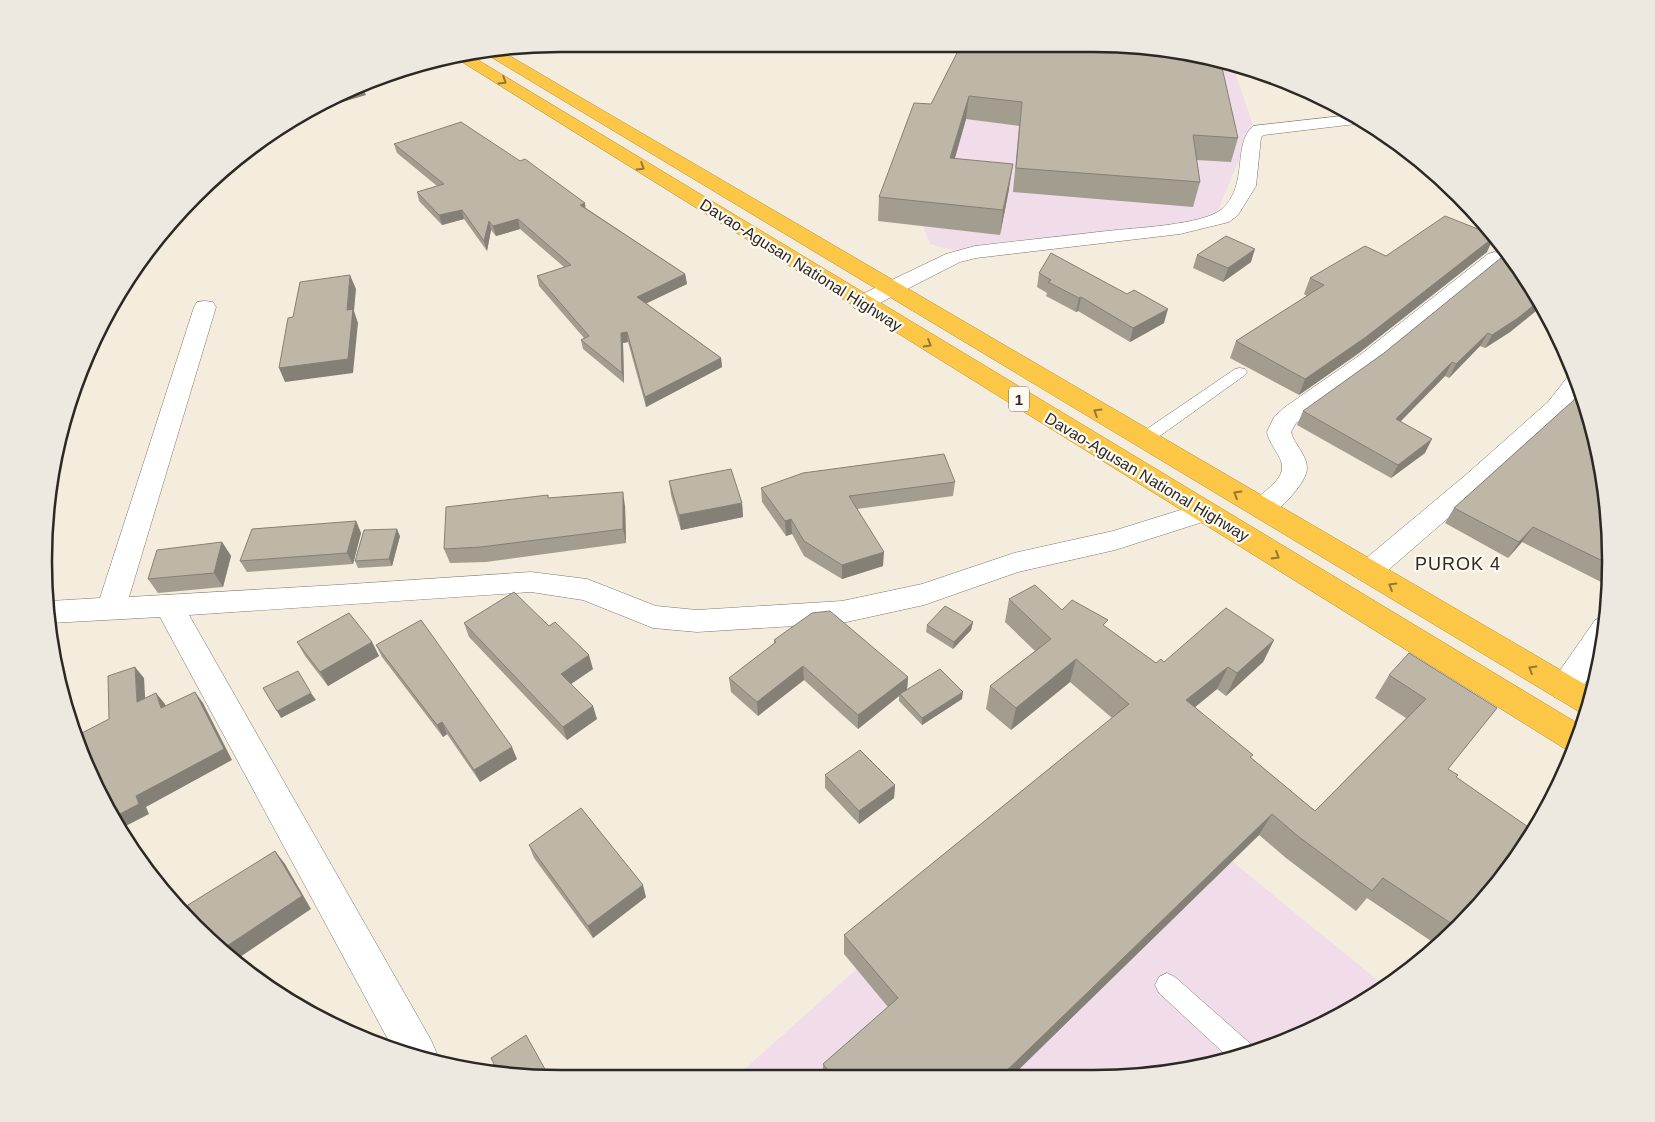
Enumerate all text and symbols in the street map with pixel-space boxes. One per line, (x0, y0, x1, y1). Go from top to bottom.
one-way arrow (497, 75, 506, 85)
one-way arrow (635, 160, 644, 170)
street label: Davao-Agusan National Highway (697, 196, 905, 334)
one-way arrow (923, 337, 932, 347)
road number: 1 (1009, 386, 1029, 412)
one-way arrow (1094, 408, 1103, 418)
street label: Davao-Agusan National Highway (1042, 409, 1252, 545)
one-way arrow (1234, 491, 1243, 501)
one-way arrow (1270, 550, 1279, 560)
district label: PUROK 4 (1415, 554, 1501, 574)
one-way arrow (1389, 582, 1398, 592)
one-way arrow (1528, 665, 1537, 675)

